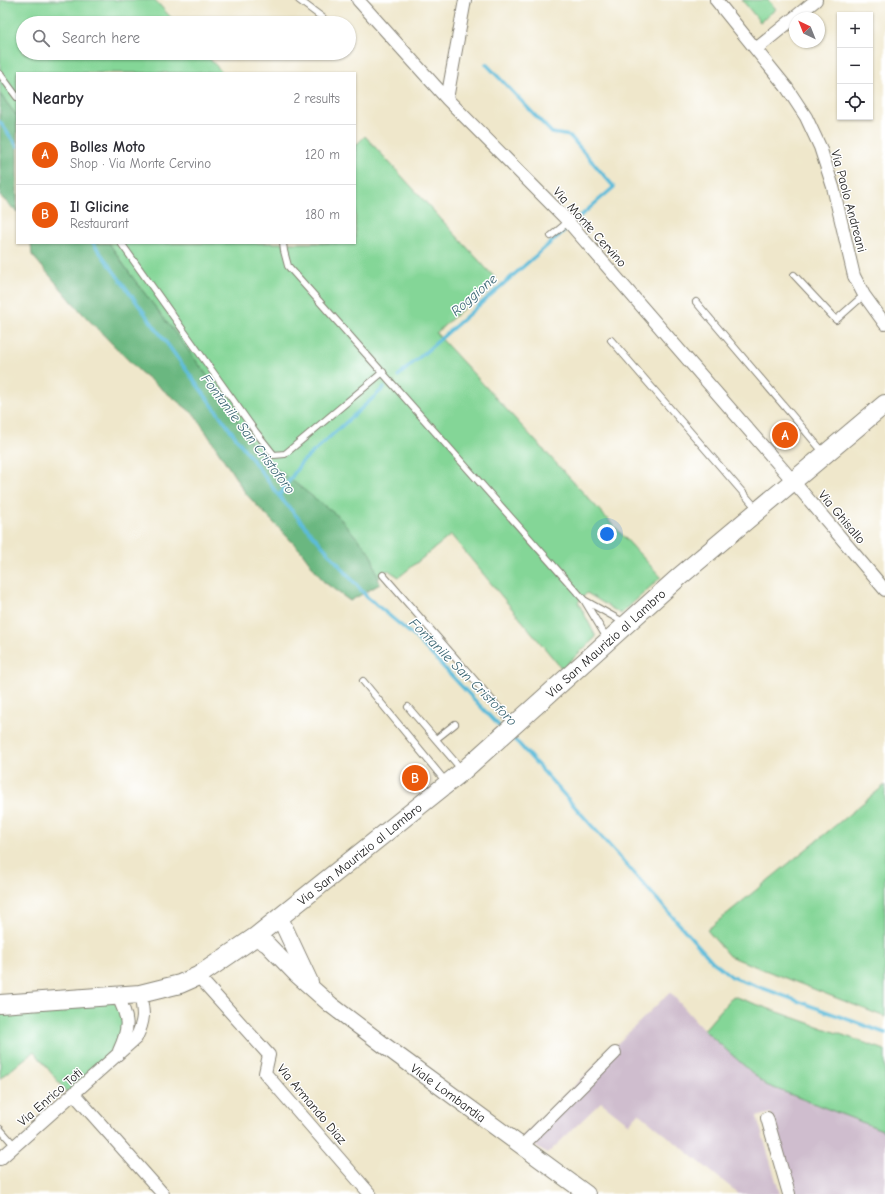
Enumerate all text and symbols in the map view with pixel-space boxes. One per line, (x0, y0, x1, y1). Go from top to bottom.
north arrow (789, 12, 825, 48)
map controls (837, 12, 873, 120)
button: + (837, 12, 873, 48)
search box (16, 16, 356, 60)
icon: search (30, 27, 52, 49)
text: Search here (62, 29, 140, 47)
button: − (837, 48, 873, 84)
button: locate (837, 84, 873, 120)
text: Nearby (32, 89, 83, 108)
text: 2 results (293, 91, 340, 106)
text: Bolles Moto (70, 138, 145, 156)
text: A (41, 147, 49, 162)
text: 120 m (305, 147, 340, 162)
street label: Via Paolo Andreani (828, 148, 870, 254)
text: Shop · Via Monte Cervino (70, 156, 211, 171)
street label: Via Monte Cervino (550, 184, 630, 270)
text: Il Glicine (70, 198, 129, 216)
text: B (41, 207, 49, 222)
text: 180 m (305, 207, 340, 222)
text: Restaurant (70, 216, 129, 231)
water label: Roggione (447, 270, 501, 320)
water label: Fontanile San Cristoforo (197, 371, 299, 497)
pin: A (772, 420, 798, 450)
street label: Via Ghisallo (815, 487, 869, 547)
your location (597, 524, 617, 544)
street label: Via San Maurizio al Lambro (543, 586, 668, 700)
water label: Fontanile San Cristoforo (405, 614, 521, 730)
pin: B (402, 763, 428, 793)
street label: Via San Maurizio al Lambro (294, 799, 425, 908)
street label: Viale Lombardia (408, 1060, 489, 1125)
street label: Via Armando Diaz (274, 1061, 350, 1147)
street label: Via Enrico Toti (15, 1065, 85, 1129)

